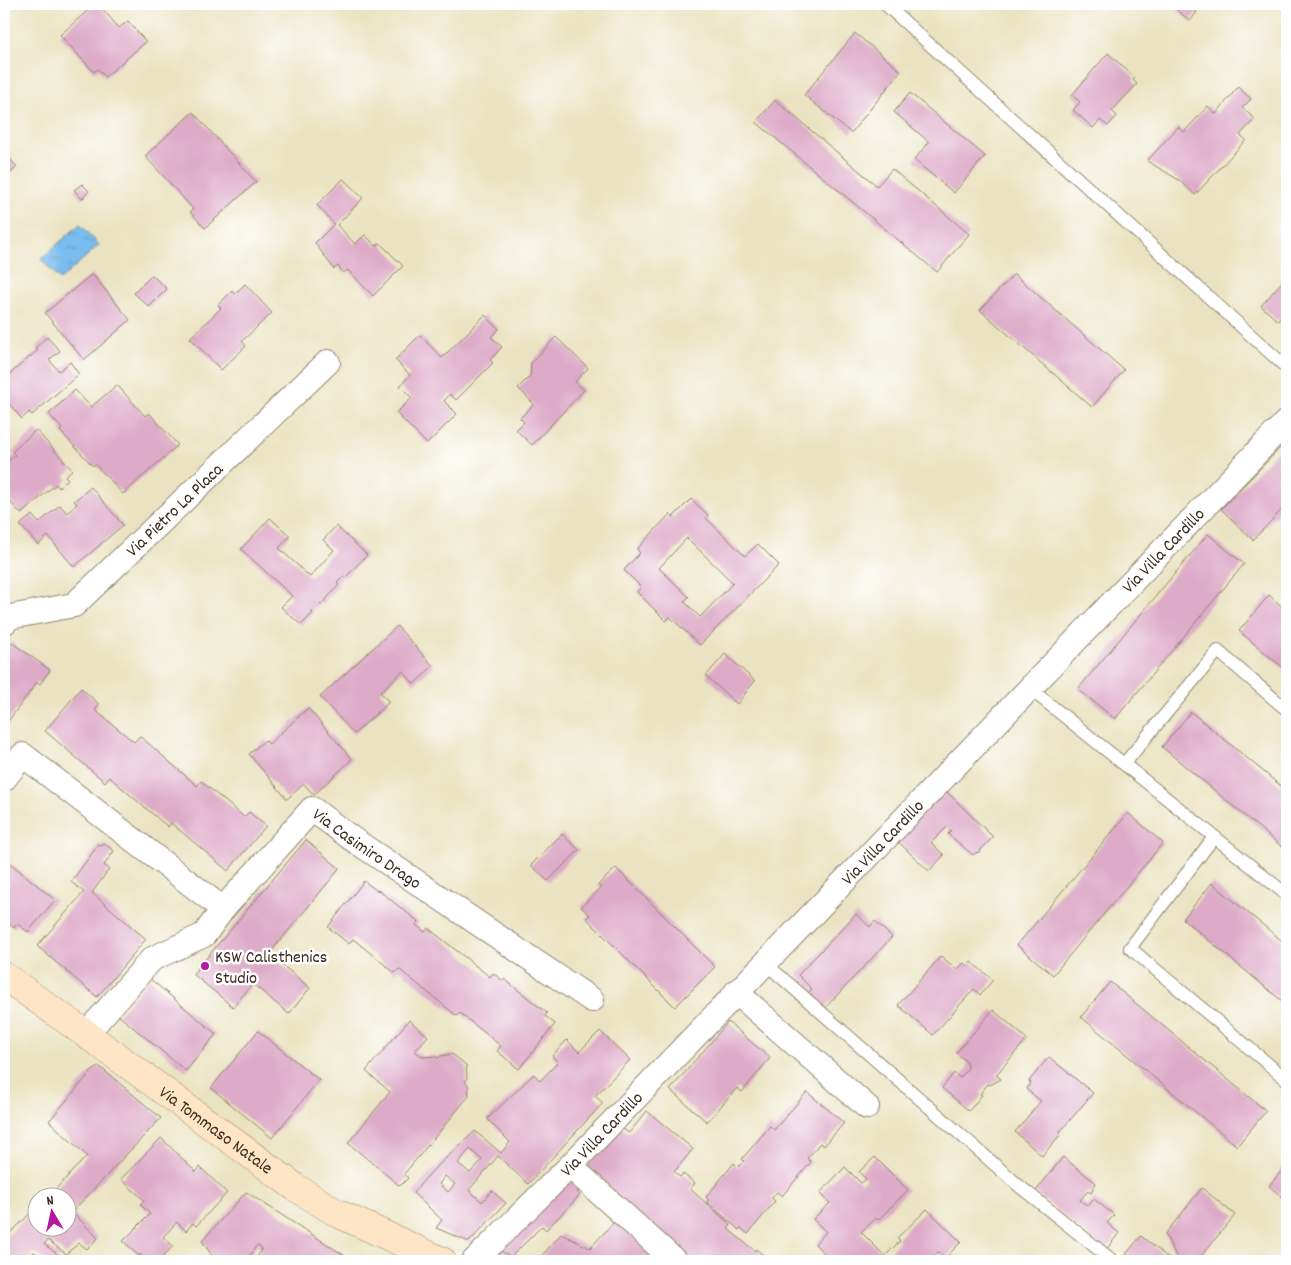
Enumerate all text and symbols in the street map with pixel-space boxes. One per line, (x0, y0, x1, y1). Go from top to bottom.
street label: Via Pietro La Placa (122, 458, 230, 564)
street label: Via Villa Cardillo (1117, 503, 1212, 600)
street label: Via Villa Cardillo (837, 795, 931, 892)
street label: Via Casimiro Drago (306, 803, 425, 897)
place label: KSW Calisthenics Studio (215, 946, 327, 992)
marker: KSW Calisthenics Studio (199, 960, 211, 972)
street label: Via Tommaso Natale (153, 1081, 277, 1182)
street label: Via Villa Cardillo (556, 1087, 650, 1184)
north arrow (28, 1188, 78, 1238)
text: N (45, 1191, 55, 1212)

